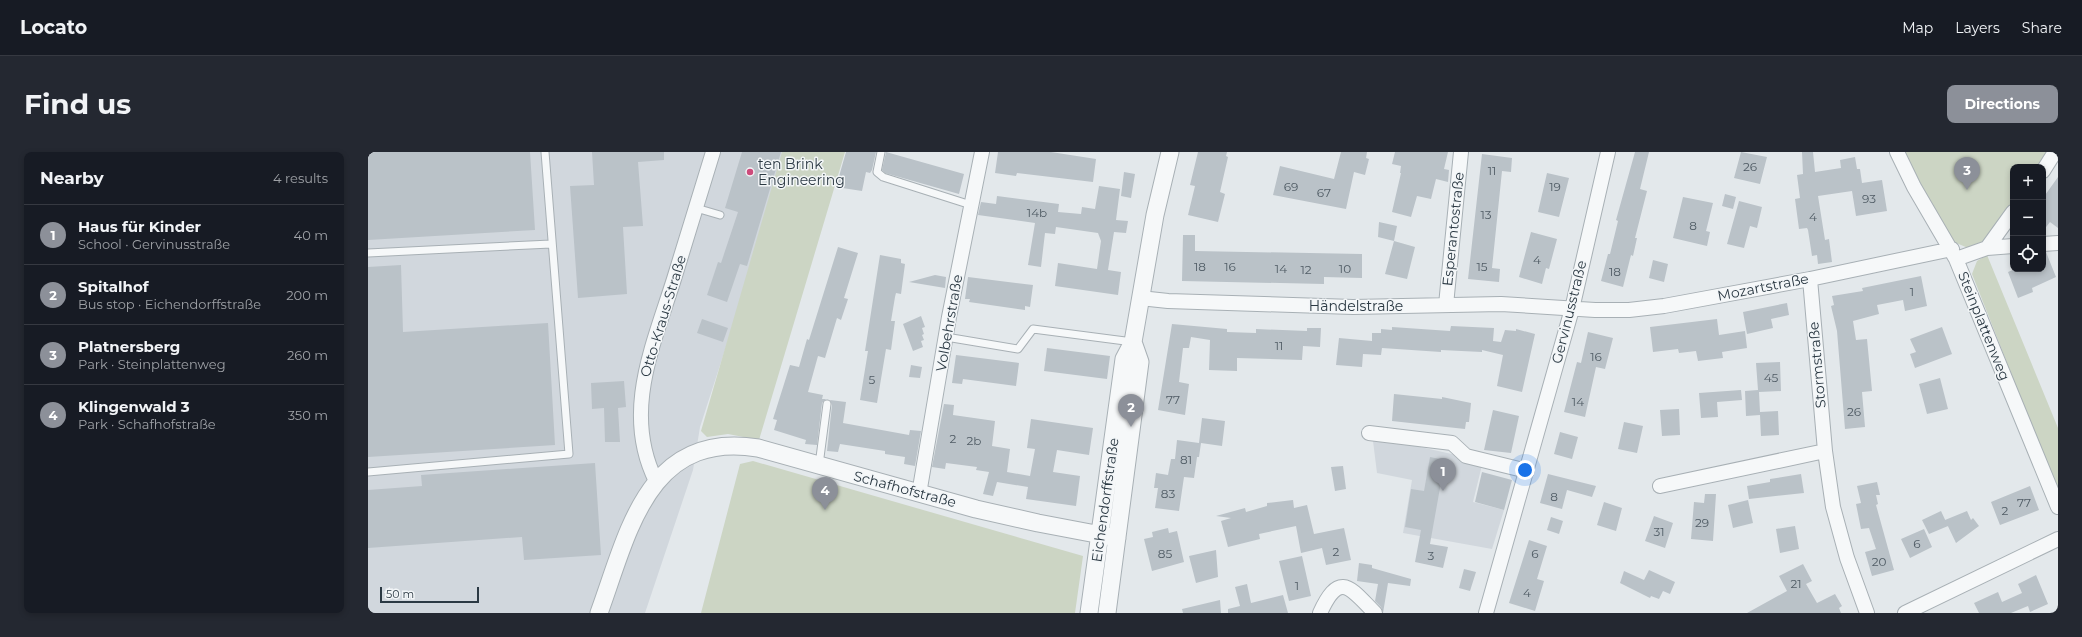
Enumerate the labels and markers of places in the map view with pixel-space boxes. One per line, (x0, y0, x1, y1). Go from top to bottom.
place label: ten Brink Engineering (758, 155, 845, 189)
pin: 3 (1954, 157, 1980, 190)
marker: ten Brink Engineering (745, 167, 755, 177)
pin: 2 (1118, 394, 1144, 427)
pin: 1 (1430, 458, 1456, 491)
pin: 4 (812, 477, 838, 510)

